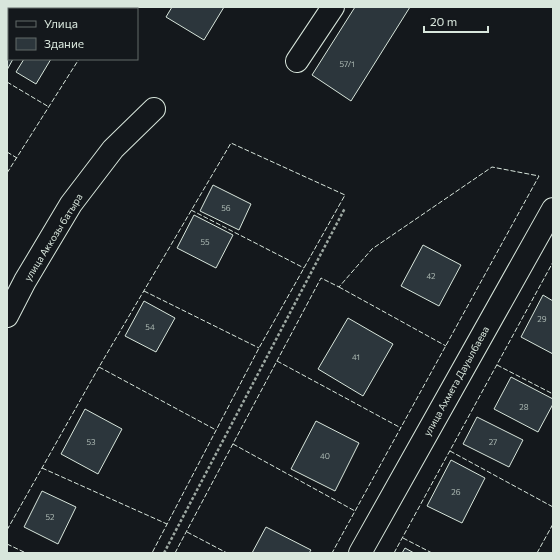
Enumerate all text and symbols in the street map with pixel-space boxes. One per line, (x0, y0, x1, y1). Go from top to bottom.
legend (8, 8, 138, 60)
scale bar (424, 8, 488, 34)
text: 20 m (430, 14, 457, 28)
text: Улица (44, 16, 78, 30)
text: Здание (44, 36, 84, 50)
house number: 57/1 (339, 59, 355, 69)
street label: улица Аккозы батыра (21, 191, 85, 283)
house number: 56 (221, 203, 231, 213)
house number: 55 (200, 237, 210, 247)
house number: 42 (426, 271, 436, 281)
house number: 29 (537, 314, 547, 324)
house number: 54 (145, 322, 155, 332)
street label: улица Ахмета Дауылбаева (421, 324, 491, 438)
house number: 41 (352, 352, 360, 362)
house number: 28 (519, 402, 529, 412)
house number: 53 (86, 437, 96, 447)
house number: 27 (489, 437, 497, 447)
house number: 40 (320, 451, 330, 461)
house number: 26 (451, 487, 461, 497)
house number: 52 (45, 512, 55, 522)

